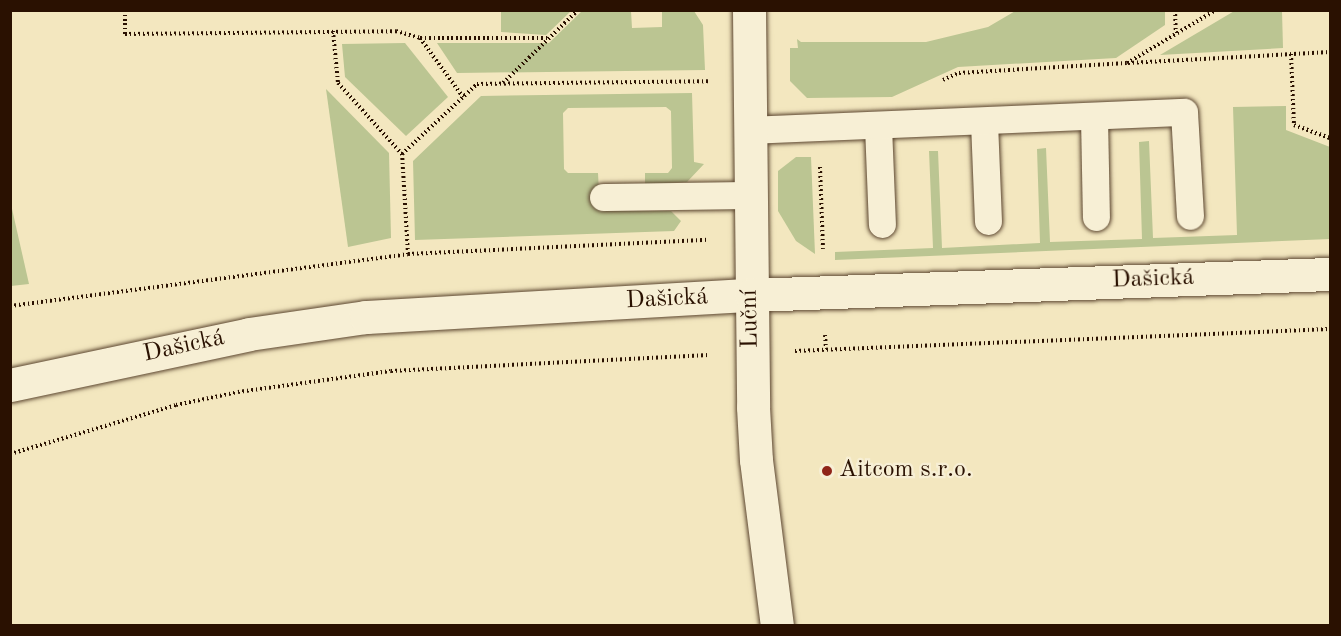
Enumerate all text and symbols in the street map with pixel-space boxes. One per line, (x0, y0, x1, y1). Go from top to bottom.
street label: Dašická (1111, 264, 1195, 296)
street label: Dašická (625, 283, 709, 317)
street label: Luční (736, 289, 766, 349)
street label: Dašická (141, 324, 227, 370)
place label: Aitcom s.r.o. (839, 457, 973, 485)
marker: Aitcom s.r.o. (820, 464, 834, 478)

